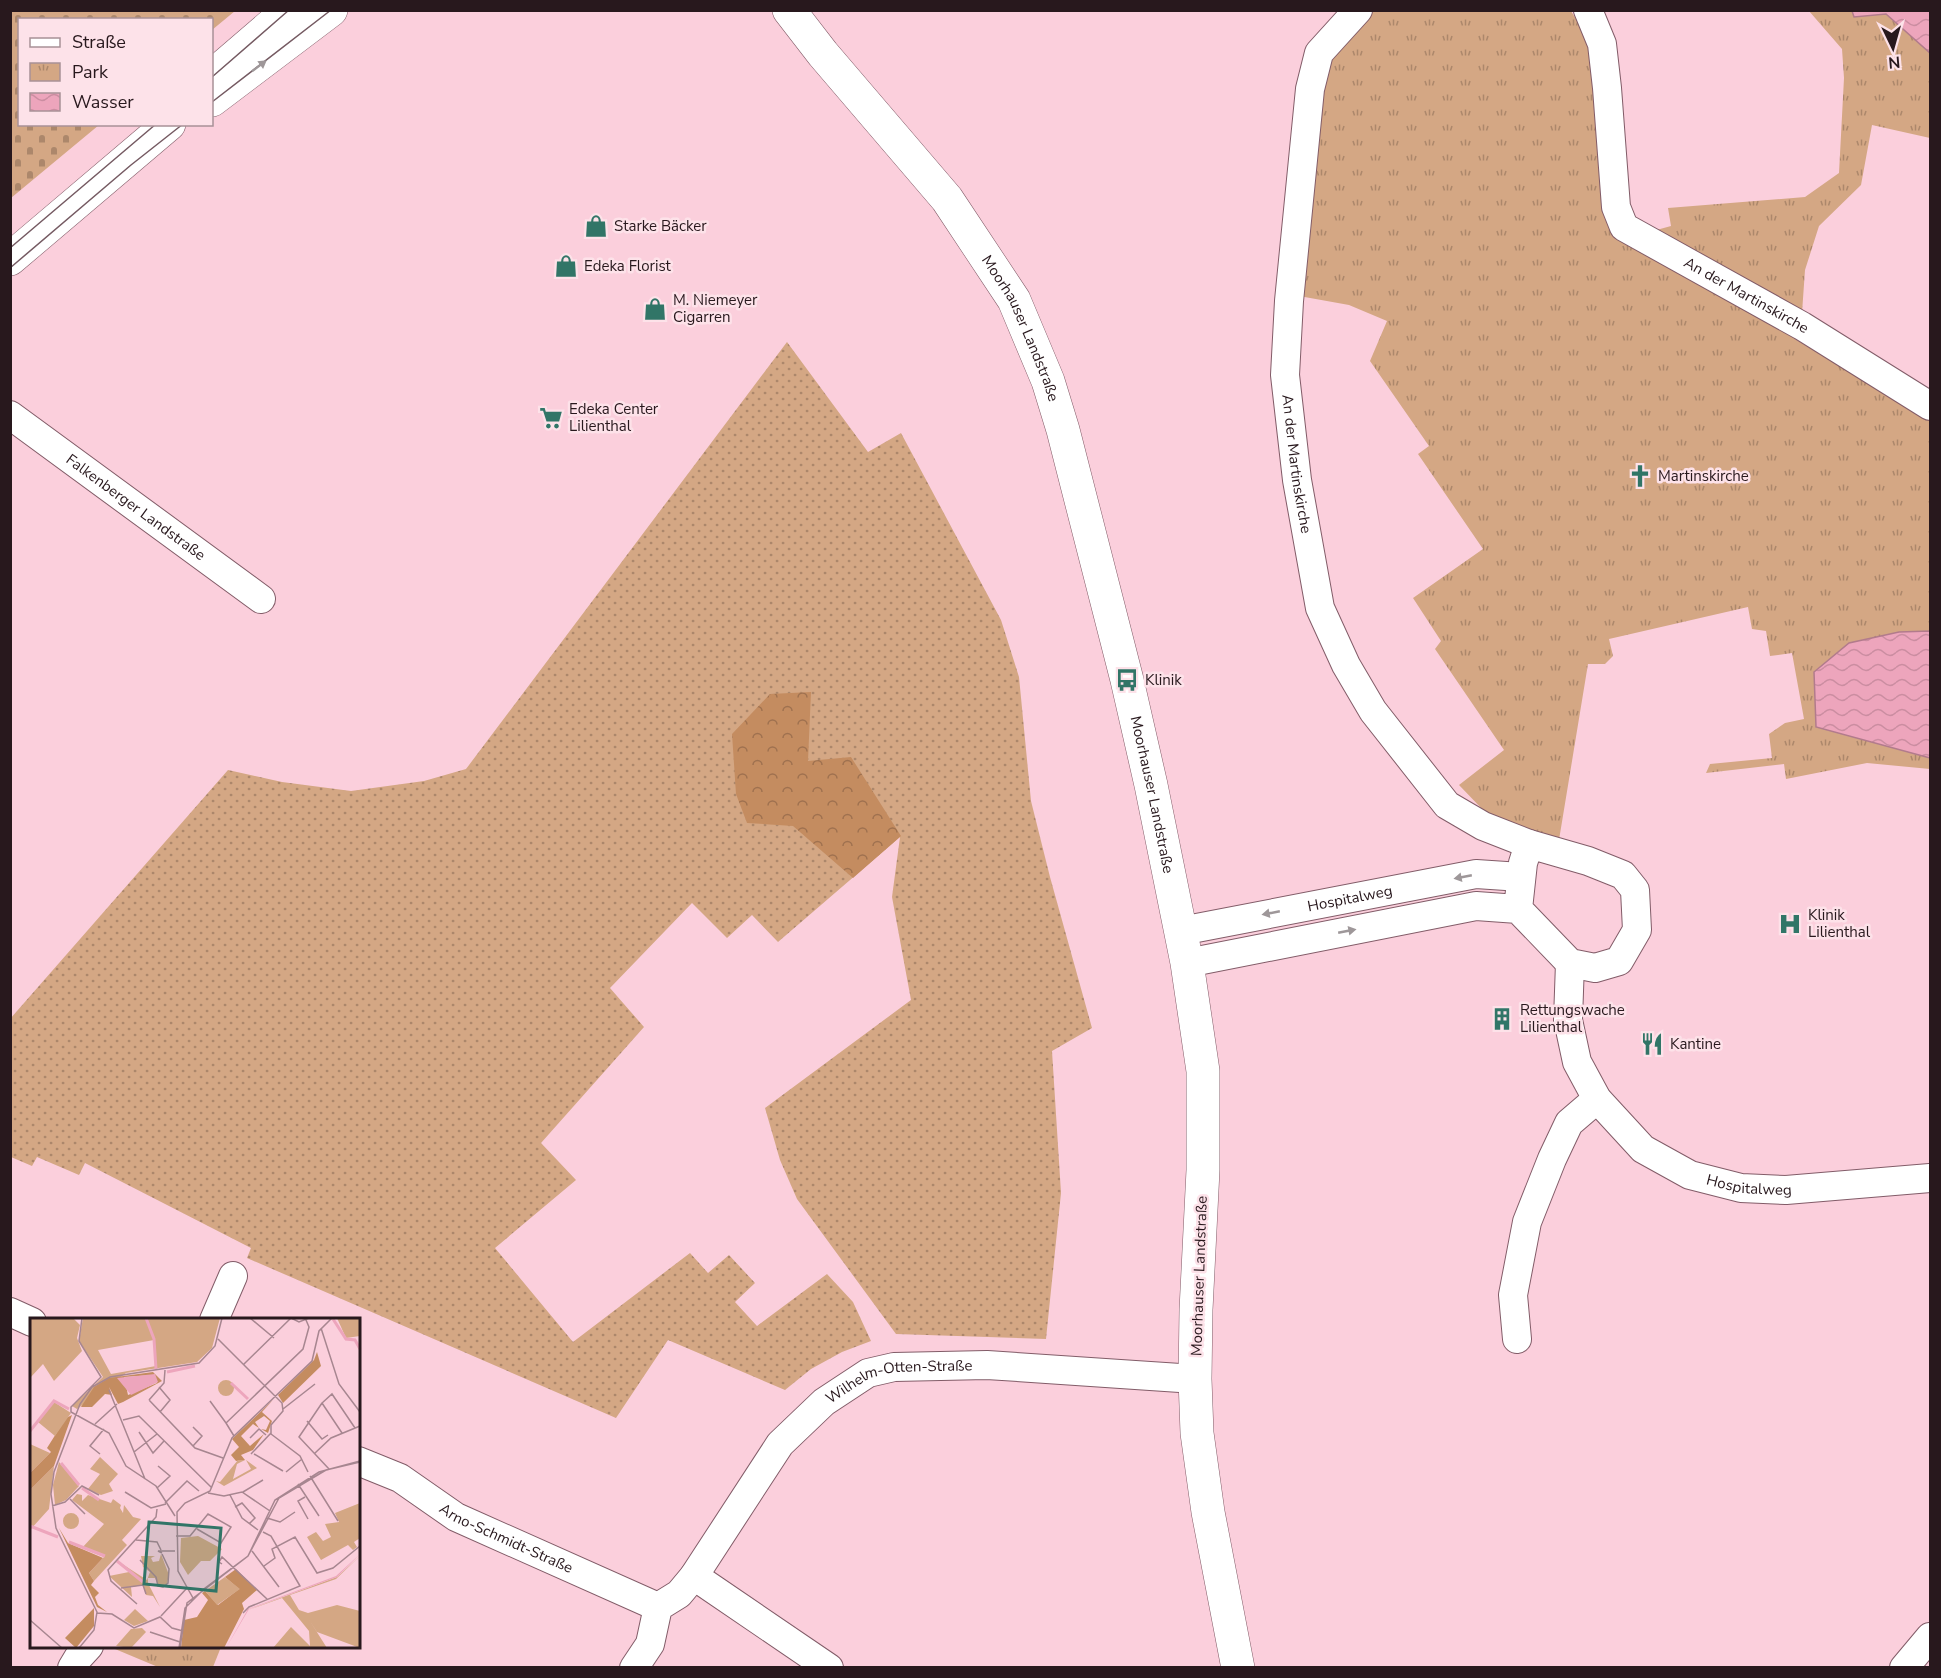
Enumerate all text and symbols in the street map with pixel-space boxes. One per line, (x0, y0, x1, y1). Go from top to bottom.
legend (18, 18, 213, 126)
north arrow (1863, 18, 1923, 78)
text: Straße (72, 30, 126, 54)
text: N (1887, 50, 1901, 73)
text: Park (72, 60, 109, 84)
one-way arrow (251, 60, 266, 72)
text: Wasser (72, 90, 134, 114)
shop icon: Starke Bäcker (583, 213, 609, 239)
place label: Starke Bäcker (614, 216, 707, 236)
street label: Moorhauser Landstraße (977, 251, 1064, 404)
street label: An der Martinskirche (1680, 252, 1813, 338)
shop icon: Edeka Florist (553, 253, 579, 279)
place label: Edeka Florist (584, 256, 672, 276)
place label: M. Niemeyer Cigarren (673, 290, 758, 327)
shop icon: M. Niemeyer Cigarren (642, 296, 668, 322)
street label: An der Martinskirche (1277, 393, 1316, 535)
place label: Edeka Center Lilienthal (569, 399, 659, 436)
supermarket icon: Edeka Center Lilienthal (538, 405, 564, 431)
street label: Falkenberger Landstraße (62, 449, 210, 565)
church icon: Martinskirche (1627, 463, 1653, 489)
place label: Martinskirche (1658, 466, 1749, 486)
bus stop icon: Klinik (1114, 667, 1140, 693)
place label: Klinik (1145, 670, 1182, 690)
street label: Moorhauser Landstraße (1125, 714, 1179, 875)
one-way arrow (1453, 873, 1472, 882)
street label: Hospitalweg (1306, 880, 1394, 916)
place label: Klinik Lilienthal (1808, 905, 1871, 942)
one-way arrow (1262, 909, 1281, 918)
hospital icon: Klinik Lilienthal (1777, 911, 1803, 937)
one-way arrow (1338, 926, 1357, 935)
place label: Rettungswache Lilienthal (1520, 1000, 1625, 1037)
building icon: Rettungswache Lilienthal (1489, 1006, 1515, 1032)
restaurant icon: Kantine (1639, 1031, 1665, 1057)
place label: Kantine (1670, 1034, 1721, 1054)
street label: Hospitalweg (1704, 1170, 1792, 1200)
street label: Moorhauser Landstraße (1186, 1195, 1212, 1356)
inset map (30, 1318, 360, 1648)
street label: Wilhelm-Otten-Straße (822, 1355, 973, 1408)
street label: Arno-Schmidt-Straße (435, 1498, 576, 1578)

